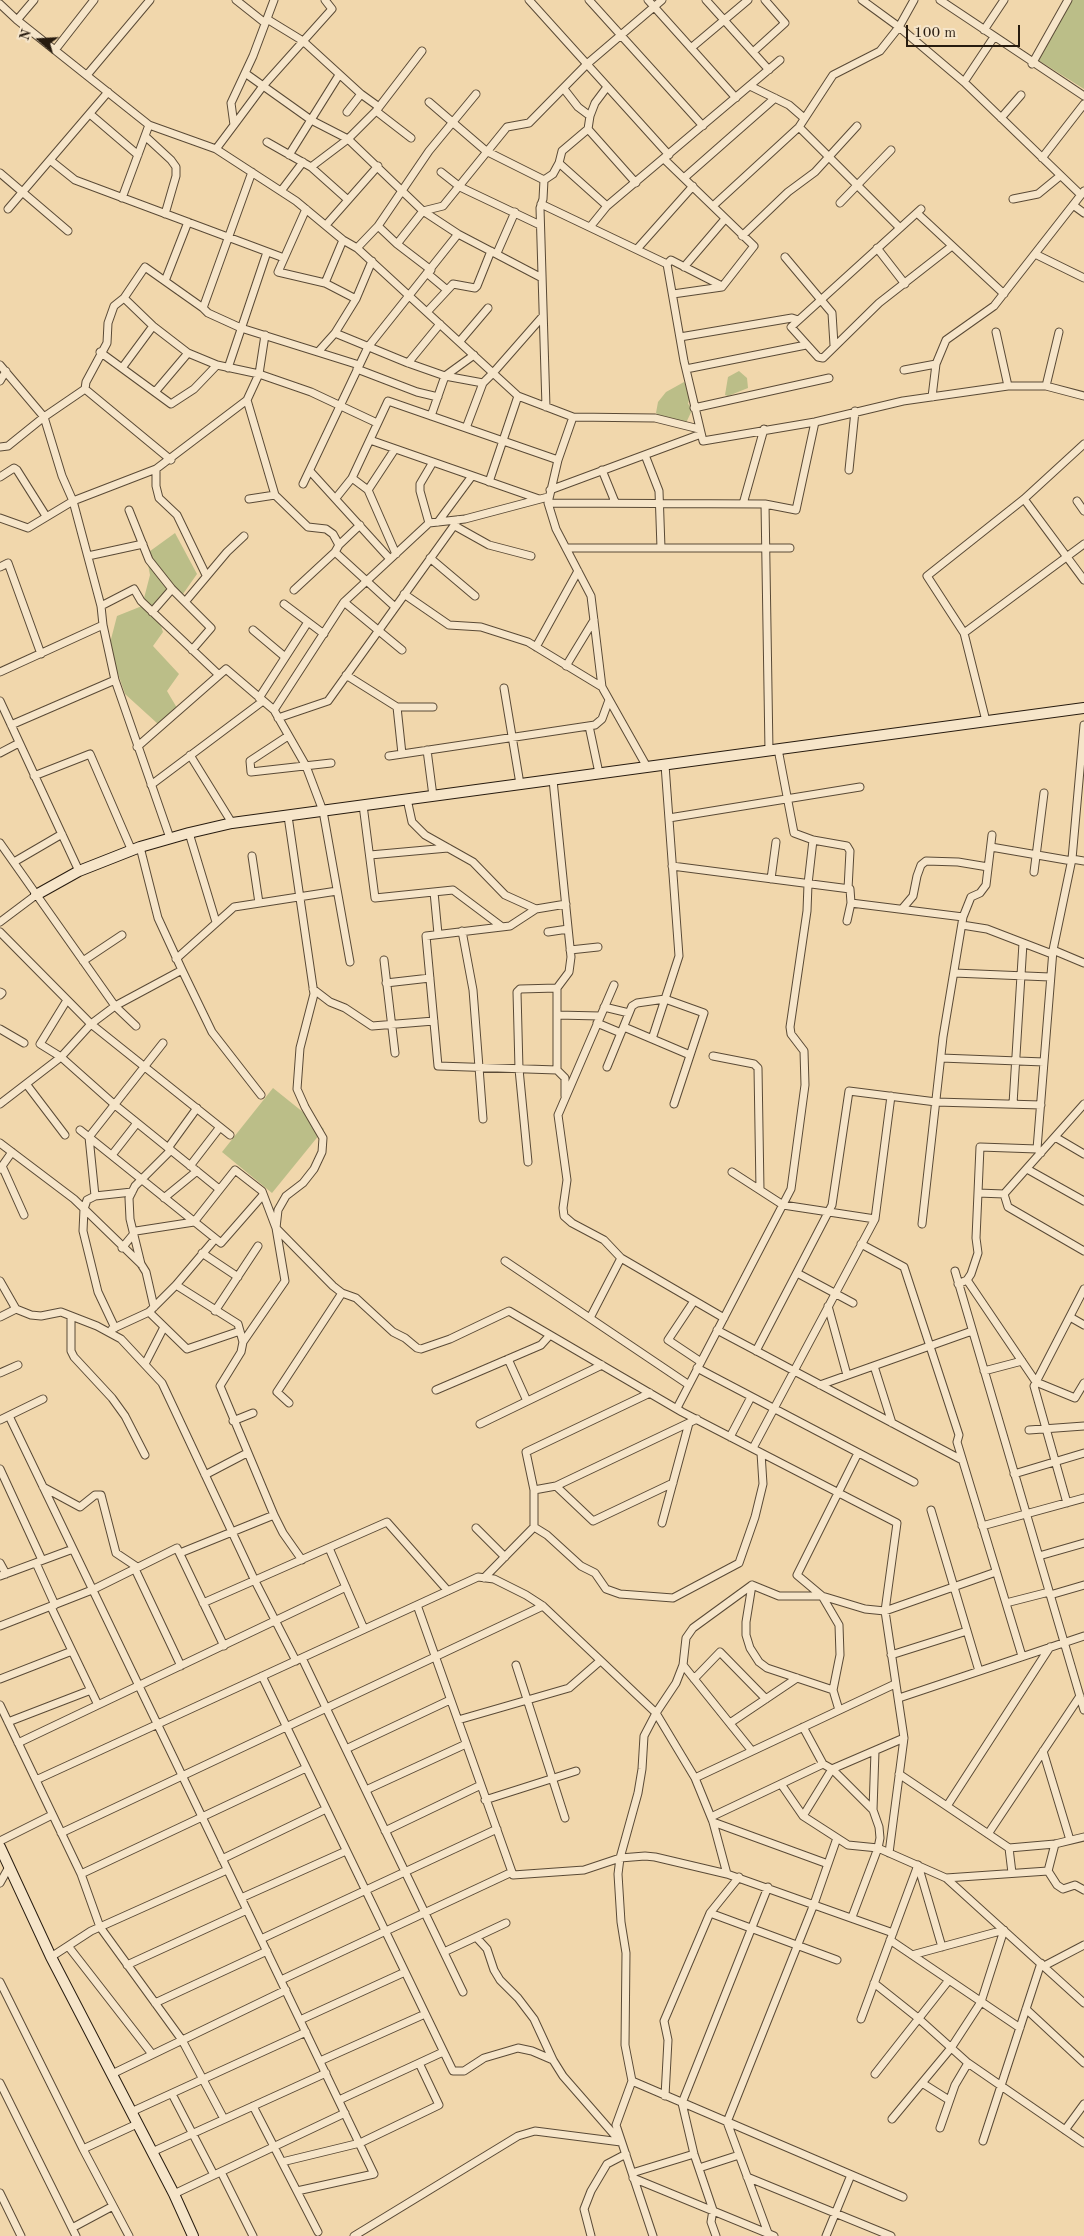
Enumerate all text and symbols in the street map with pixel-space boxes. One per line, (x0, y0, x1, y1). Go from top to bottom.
north arrow (15, 15, 65, 65)
scale bar (909, 15, 1023, 47)
text: 100 m (914, 26, 956, 41)
text: N (17, 28, 34, 42)

